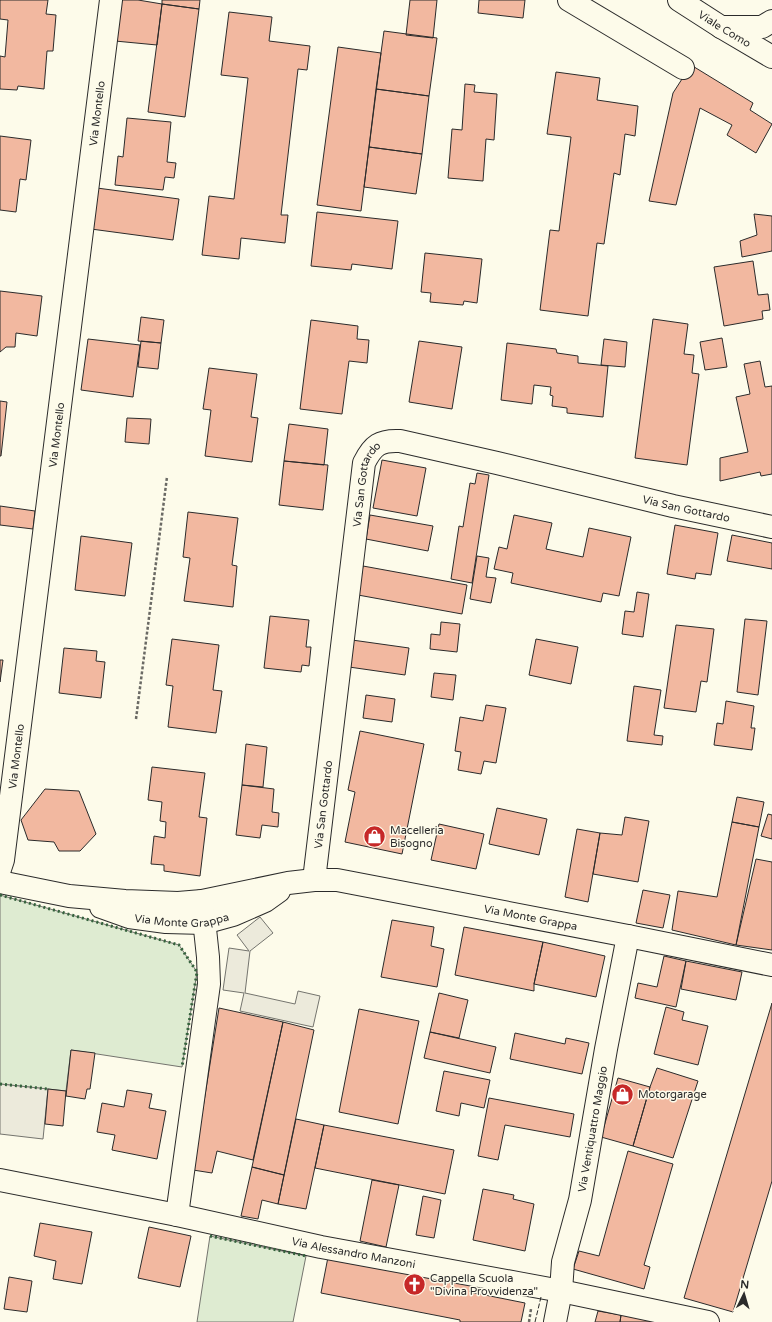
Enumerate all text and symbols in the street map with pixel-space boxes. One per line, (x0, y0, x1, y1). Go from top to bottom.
street label: Viale Como (696, 8, 754, 50)
street label: Via Montello (86, 80, 107, 147)
street label: Via Montello (46, 401, 67, 468)
street label: Via San Gottardo (350, 439, 383, 528)
street label: Via San Gottardo (641, 492, 731, 524)
street label: Via Montello (5, 723, 27, 790)
street label: Via San Gottardo (311, 759, 335, 850)
shop icon: Macelleria Bisogno (361, 823, 387, 849)
place label: Macelleria Bisogno (390, 824, 444, 850)
street label: Via Monte Grappa (483, 902, 579, 933)
street label: Via Monte Grappa (134, 910, 230, 929)
street label: Via Ventiquattro Maggio (575, 1064, 610, 1193)
shop icon: Motorgarage (610, 1081, 636, 1107)
place label: Motorgarage (638, 1088, 707, 1101)
street label: Via Alessandro Manzoni (291, 1234, 417, 1271)
church icon: Cappella Scuola "Divina Provvidenza" (402, 1271, 428, 1297)
place label: Cappella Scuola "Divina Provvidenza" (430, 1272, 538, 1298)
north arrow (724, 1274, 764, 1314)
text: N (740, 1278, 750, 1291)

